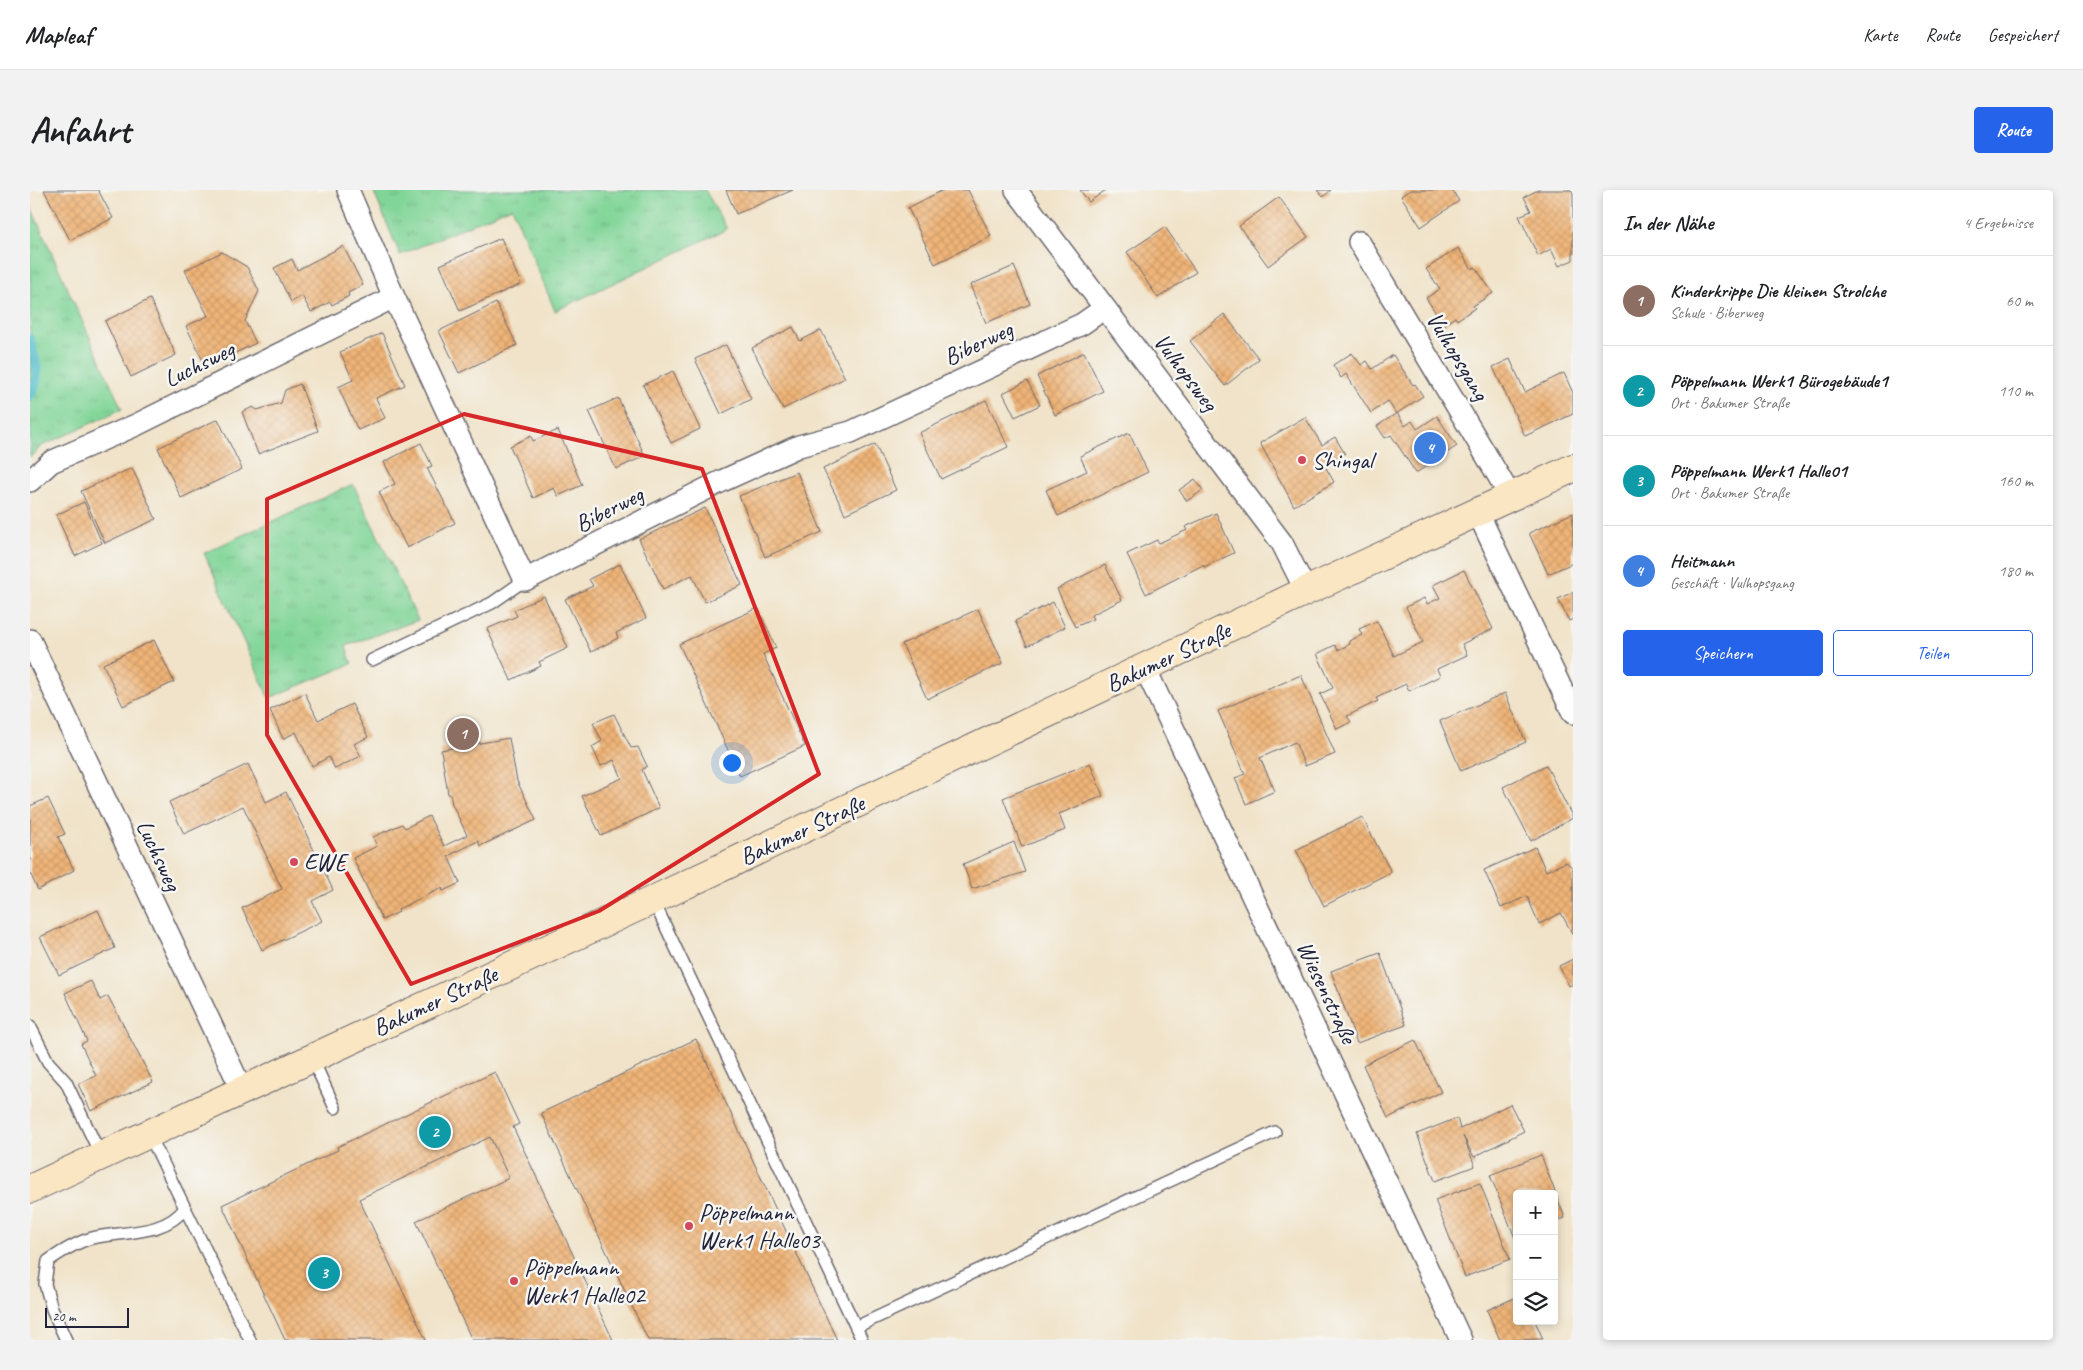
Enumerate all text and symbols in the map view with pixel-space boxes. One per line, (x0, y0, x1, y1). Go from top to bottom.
text: Mapleaf (25, 20, 92, 50)
text: Karte (1863, 24, 1898, 46)
text: Route (1926, 24, 1960, 46)
text: Gespeichert (1988, 24, 2058, 46)
button: Route (1974, 107, 2053, 153)
text: Anfahrt (30, 108, 130, 153)
text: In der Nähe (1623, 210, 1713, 236)
text: 4 Ergebnisse (1964, 213, 2033, 233)
text: Kinderkrippe Die kleinen Strolche (1670, 279, 1886, 303)
text: 1 (1635, 291, 1643, 311)
text: 60 m (2006, 291, 2033, 311)
text: Schule · Biberweg (1670, 303, 1764, 323)
street label: Vulhopsgang (1420, 306, 1497, 407)
street label: Biberweg (939, 313, 1019, 372)
street label: Vulhopsweg (1147, 327, 1226, 418)
street label: Luchsweg (159, 333, 241, 394)
text: Pöppelmann Werk1 Bürogebäude1 (1670, 369, 1888, 393)
text: 2 (1635, 381, 1643, 401)
text: 110 m (1999, 381, 2033, 401)
text: Ort · Bakumer Straße (1670, 393, 1789, 413)
pin: 4 (1414, 429, 1446, 467)
place label: Shingal (1312, 445, 1377, 475)
marker: Shingal (1296, 454, 1308, 466)
text: Pöppelmann Werk1 Halle01 (1670, 459, 1847, 483)
text: 3 (1635, 471, 1643, 491)
text: 160 m (1999, 471, 2033, 491)
street label: Biberweg (570, 478, 650, 539)
text: Ort · Bakumer Straße (1670, 483, 1789, 503)
text: Heitmann (1670, 549, 1734, 573)
text: 4 (1635, 561, 1643, 581)
text: 180 m (1999, 561, 2033, 581)
text: Geschäft · Vulhopsgang (1670, 573, 1794, 593)
street label: Bakumer Straße (1101, 614, 1237, 699)
button: Speichern (1623, 630, 1823, 676)
button: Teilen (1833, 630, 2033, 676)
pin: 1 (447, 715, 479, 753)
your location (719, 750, 745, 776)
street label: Bakumer Straße (735, 787, 871, 872)
street label: Luchsweg (130, 815, 189, 897)
place label: EWE (304, 847, 349, 877)
marker: EWE (288, 856, 300, 868)
street label: Wiesenstraße (1290, 936, 1365, 1050)
street label: Bakumer Straße (368, 958, 504, 1043)
pin: 2 (419, 1113, 451, 1151)
map controls (1513, 1190, 1558, 1325)
button: + (1513, 1190, 1558, 1235)
place label: Pöppelmann Werk1 Halle03 (699, 1197, 822, 1255)
marker: Pöppelmann Werk1 Halle03 (683, 1220, 695, 1232)
button: − (1513, 1235, 1558, 1280)
place label: Pöppelmann Werk1 Halle02 (524, 1252, 647, 1310)
pin: 3 (308, 1254, 340, 1292)
marker: Pöppelmann Werk1 Halle02 (508, 1275, 520, 1287)
button: layers (1513, 1280, 1558, 1325)
scale bar (45, 1305, 129, 1328)
text: 20 m (52, 1308, 76, 1325)

